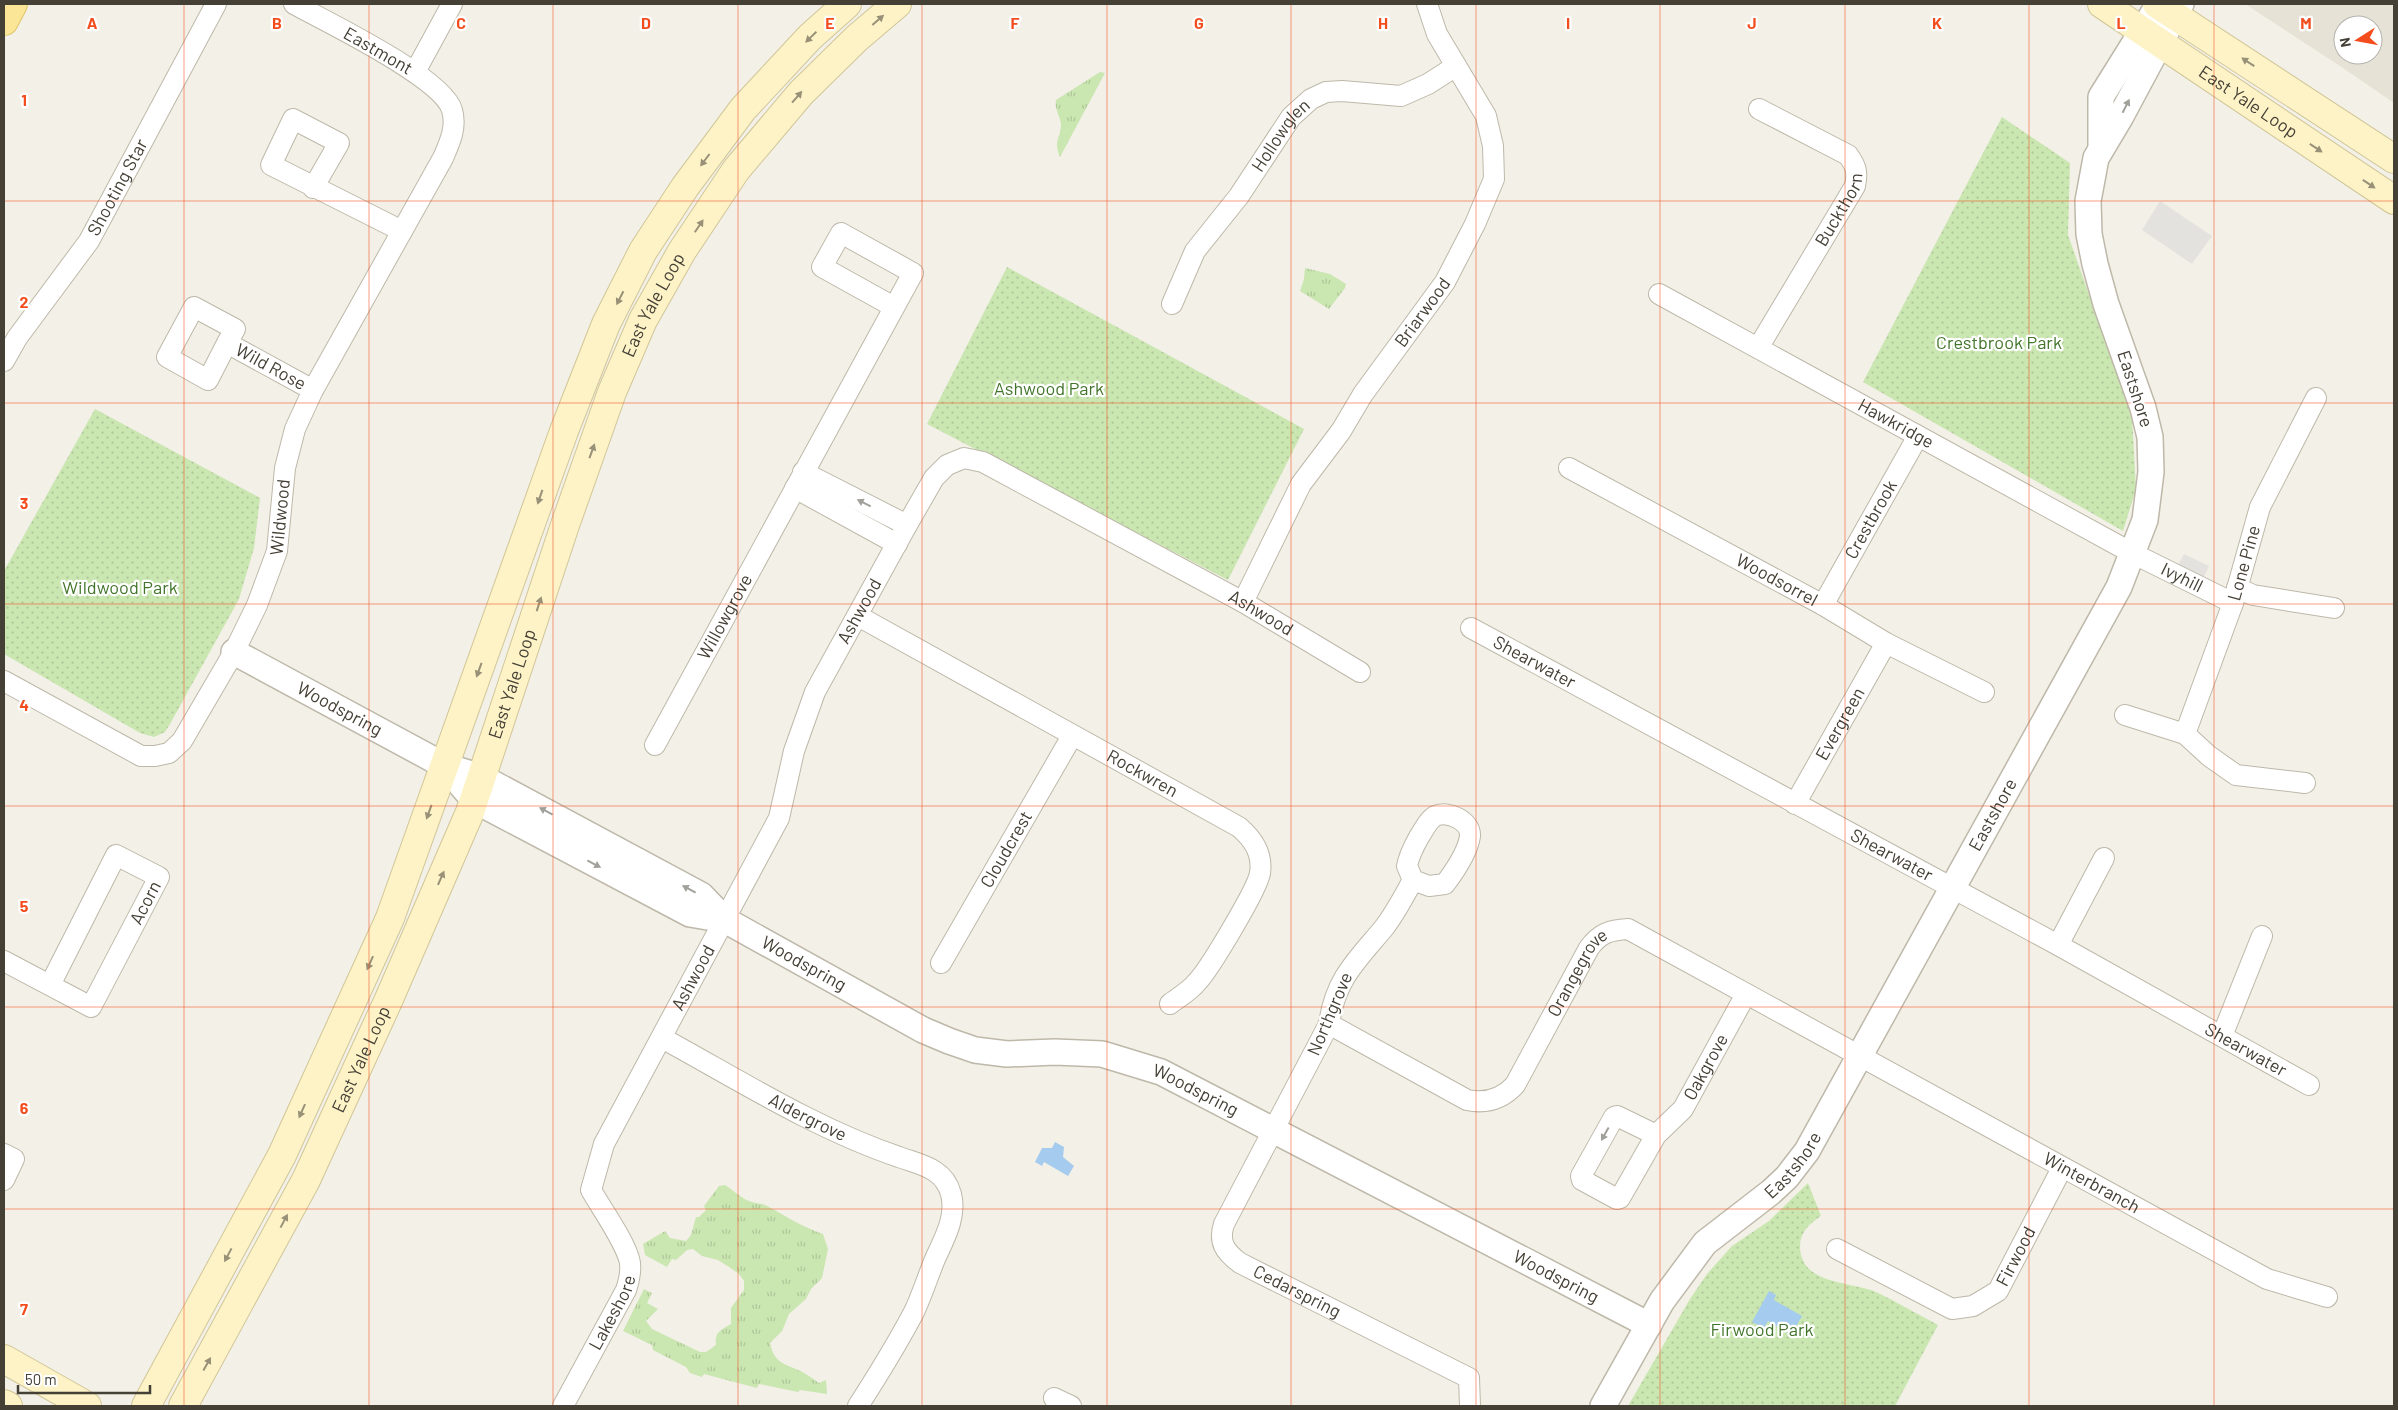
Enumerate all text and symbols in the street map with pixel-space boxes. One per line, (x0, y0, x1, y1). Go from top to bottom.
text: A (87, 13, 98, 32)
text: B (272, 13, 282, 32)
text: C (456, 13, 466, 32)
text: D (641, 13, 651, 32)
text: E (825, 13, 835, 32)
text: F (1011, 13, 1020, 32)
text: G (1194, 13, 1204, 32)
text: H (1378, 13, 1388, 32)
text: I (1566, 13, 1570, 32)
text: J (1747, 13, 1757, 32)
text: K (1932, 13, 1942, 32)
text: L (2116, 13, 2126, 32)
text: M (2300, 13, 2312, 32)
one-way arrow (871, 15, 884, 26)
north arrow (2333, 15, 2383, 65)
street label: Eastmont (340, 22, 417, 79)
one-way arrow (805, 31, 817, 43)
text: N (2336, 36, 2354, 49)
one-way arrow (2241, 57, 2255, 67)
street label: East Yale Loop (2195, 60, 2302, 142)
text: 1 (21, 90, 27, 109)
one-way arrow (792, 91, 803, 104)
street label: Hollowglen (1246, 94, 1314, 175)
one-way arrow (2122, 99, 2130, 113)
street label: Shooting Star (82, 134, 152, 239)
one-way arrow (2310, 143, 2323, 153)
one-way arrow (700, 153, 710, 167)
street label: Buckthorn (1810, 172, 1867, 250)
one-way arrow (2362, 179, 2376, 189)
one-way arrow (694, 219, 703, 232)
street label: East Yale Loop (616, 248, 689, 360)
street label: Briarwood (1389, 273, 1455, 351)
one-way arrow (616, 290, 624, 305)
text: 2 (20, 292, 29, 311)
park label: Crestbrook Park (1936, 331, 2062, 353)
street label: Wild Rose (232, 338, 310, 394)
street label: Eastshore (2113, 348, 2159, 430)
park label: Ashwood Park (994, 377, 1104, 399)
street label: Hawkridge (1855, 393, 1938, 452)
one-way arrow (589, 443, 596, 458)
street label: Crestbrook (1839, 476, 1901, 562)
street label: Wildwood (265, 478, 294, 556)
one-way arrow (536, 490, 544, 505)
text: 3 (20, 493, 28, 512)
one-way arrow (857, 499, 871, 507)
street label: Lone Pine (2222, 523, 2264, 603)
street label: Woodsorrel (1733, 548, 1822, 610)
street label: Ivyhill (2158, 557, 2207, 596)
street label: Willowgrove (692, 570, 756, 663)
street label: Ashwood (832, 574, 886, 647)
park label: Wildwood Park (62, 576, 178, 598)
street label: Ashwood (1225, 584, 1298, 640)
one-way arrow (535, 597, 543, 612)
street label: East Yale Loop (483, 626, 540, 742)
street label: Shearwater (1490, 630, 1580, 693)
one-way arrow (475, 663, 483, 678)
street label: Woodspring (294, 676, 386, 740)
street label: Evergreen (1810, 683, 1869, 764)
text: 4 (19, 695, 29, 714)
street label: Rockwren (1103, 744, 1182, 801)
street label: Eastshore (1963, 774, 2021, 854)
one-way arrow (425, 804, 432, 819)
one-way arrow (539, 807, 553, 816)
street label: Cloudcrest (975, 807, 1036, 891)
street label: Shearwater (1847, 823, 1937, 886)
one-way arrow (587, 860, 601, 868)
one-way arrow (437, 871, 445, 885)
street label: Acorn (124, 877, 165, 928)
one-way arrow (682, 884, 696, 893)
text: 5 (20, 896, 29, 915)
street label: Orangegrove (1542, 923, 1611, 1020)
street label: Woodspring (758, 931, 851, 995)
street label: Ashwood (666, 941, 719, 1014)
one-way arrow (365, 956, 373, 970)
street label: Northgrove (1302, 969, 1356, 1059)
street label: East Yale Loop (327, 1002, 394, 1116)
street label: Shearwater (2201, 1017, 2291, 1081)
street label: Oakgrove (1678, 1030, 1732, 1104)
street label: Woodspring (1151, 1058, 1243, 1120)
street label: Aldergrove (765, 1088, 850, 1145)
text: 6 (20, 1098, 29, 1117)
one-way arrow (298, 1104, 306, 1118)
one-way arrow (1601, 1127, 1609, 1141)
street label: Eastshore (1759, 1128, 1825, 1203)
street label: Winterbranch (2040, 1147, 2144, 1217)
one-way arrow (280, 1213, 288, 1228)
street label: Firwood (1991, 1223, 2040, 1289)
street label: Woodspring (1510, 1245, 1603, 1307)
one-way arrow (224, 1248, 232, 1262)
street label: Cedarspring (1250, 1260, 1345, 1322)
street label: Lakeshore (584, 1273, 640, 1354)
text: 7 (20, 1299, 28, 1318)
park label: Firwood Park (1711, 1318, 1813, 1340)
one-way arrow (203, 1357, 212, 1370)
scale bar (18, 1362, 150, 1394)
text: 50 m (25, 1370, 57, 1388)

